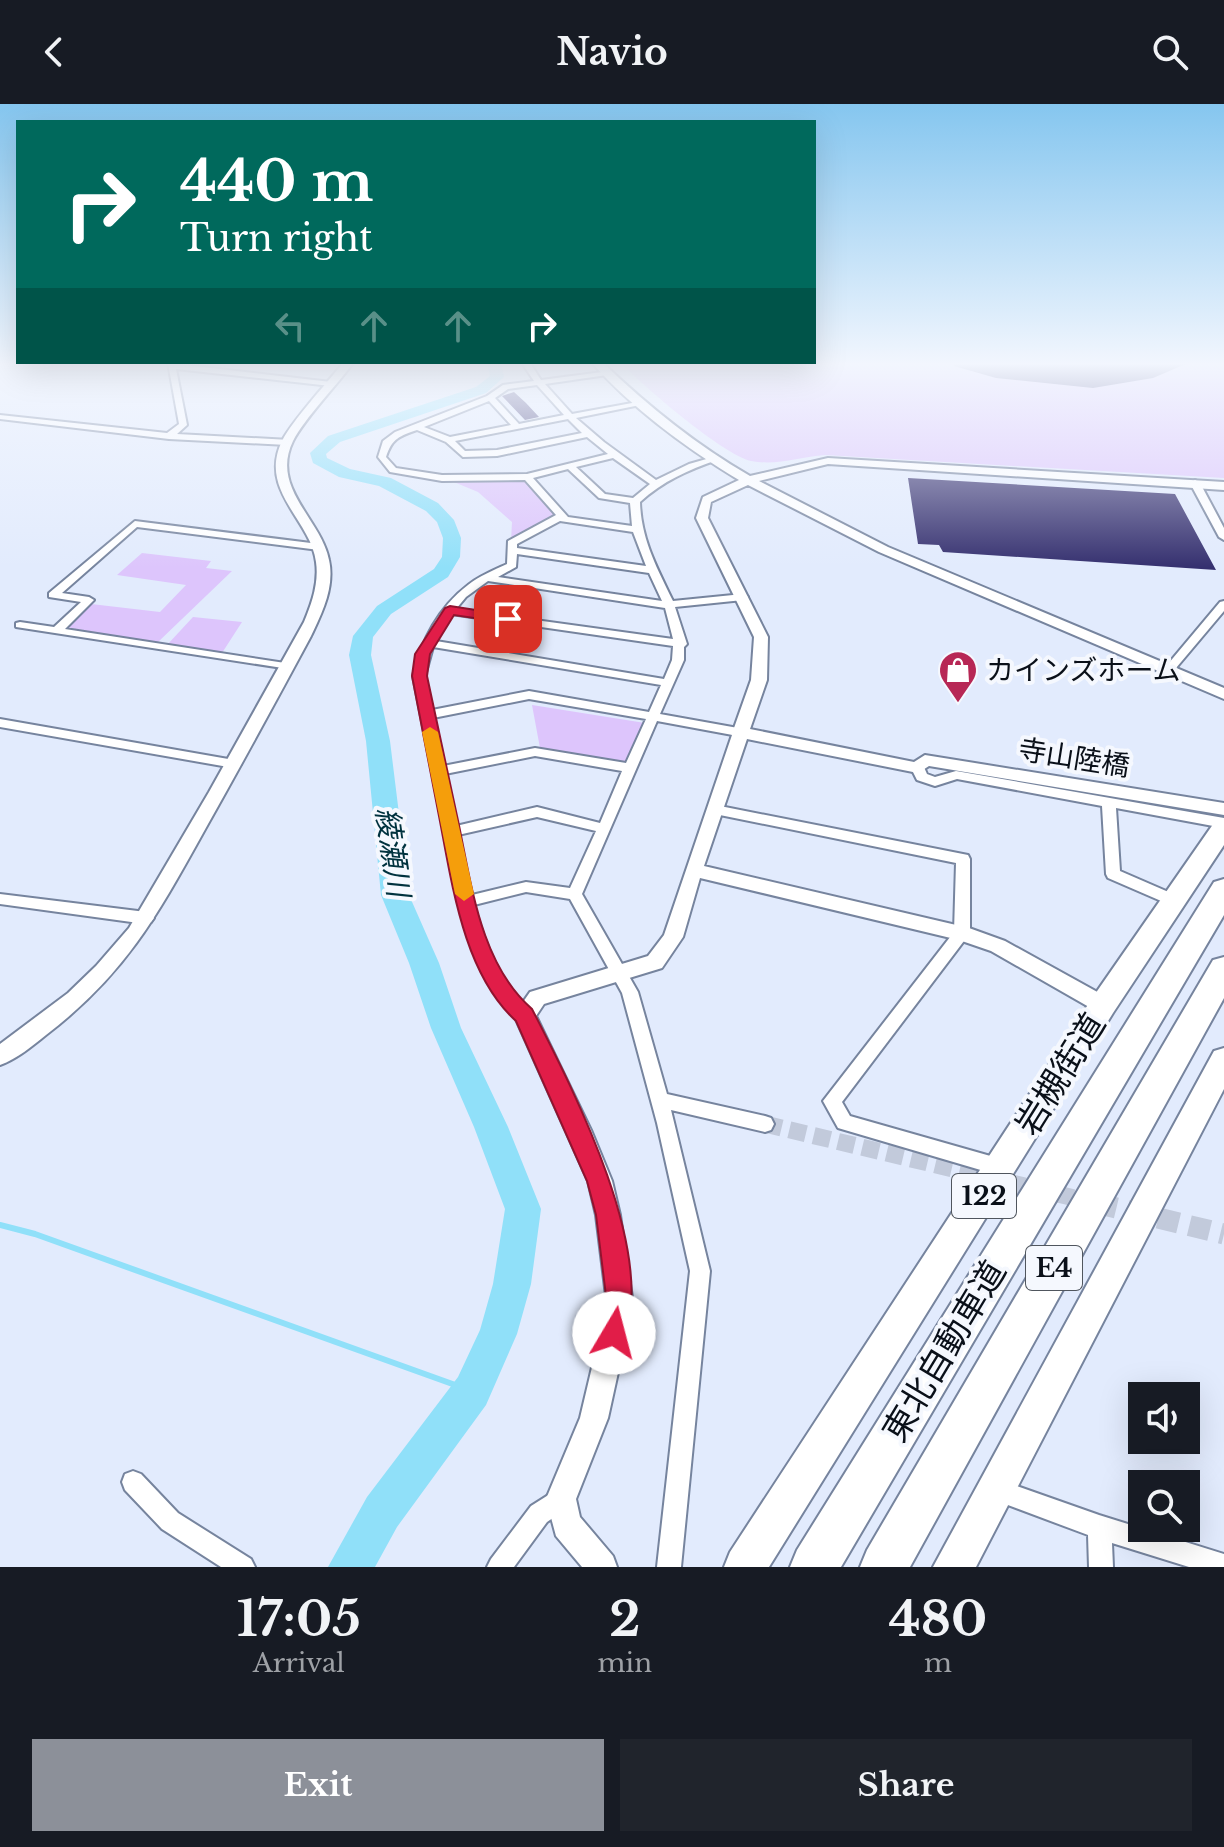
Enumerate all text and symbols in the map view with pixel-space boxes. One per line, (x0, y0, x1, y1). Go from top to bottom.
icon: back (32, 30, 76, 74)
text: Navio (556, 30, 668, 75)
icon: search (1148, 30, 1192, 74)
text: 440 m (180, 147, 373, 216)
icon: right (48, 152, 152, 256)
text: Turn right (180, 216, 373, 261)
icon: left (268, 304, 312, 348)
icon: ahead (352, 304, 396, 348)
icon: ahead (436, 304, 480, 348)
icon: right (520, 304, 564, 348)
pin (474, 585, 542, 653)
icon: arrive (486, 597, 530, 641)
shop icon: カインズホーム (937, 649, 979, 704)
place label: カインズホーム (986, 653, 1181, 688)
street label: 寺山陸橋 (1016, 732, 1132, 784)
water label: 綾瀬川 (368, 805, 418, 902)
street label: 岩槻街道 (1006, 1005, 1114, 1143)
road number: 122 (952, 1174, 1016, 1218)
road number: E4 (1026, 1246, 1082, 1290)
street label: 東北自動車道 (873, 1253, 1015, 1449)
position arrow (572, 1291, 656, 1375)
map controls (1128, 1382, 1200, 1542)
button: sound (1128, 1382, 1200, 1454)
button: search (1128, 1470, 1200, 1542)
text: 17:05 (237, 1589, 361, 1649)
text: 2 (609, 1589, 640, 1649)
text: 480 (889, 1589, 987, 1649)
text: Arrival (253, 1647, 345, 1679)
text: min (597, 1647, 652, 1679)
text: m (924, 1647, 952, 1679)
button: Exit (32, 1739, 604, 1831)
button: Share (620, 1739, 1192, 1831)

